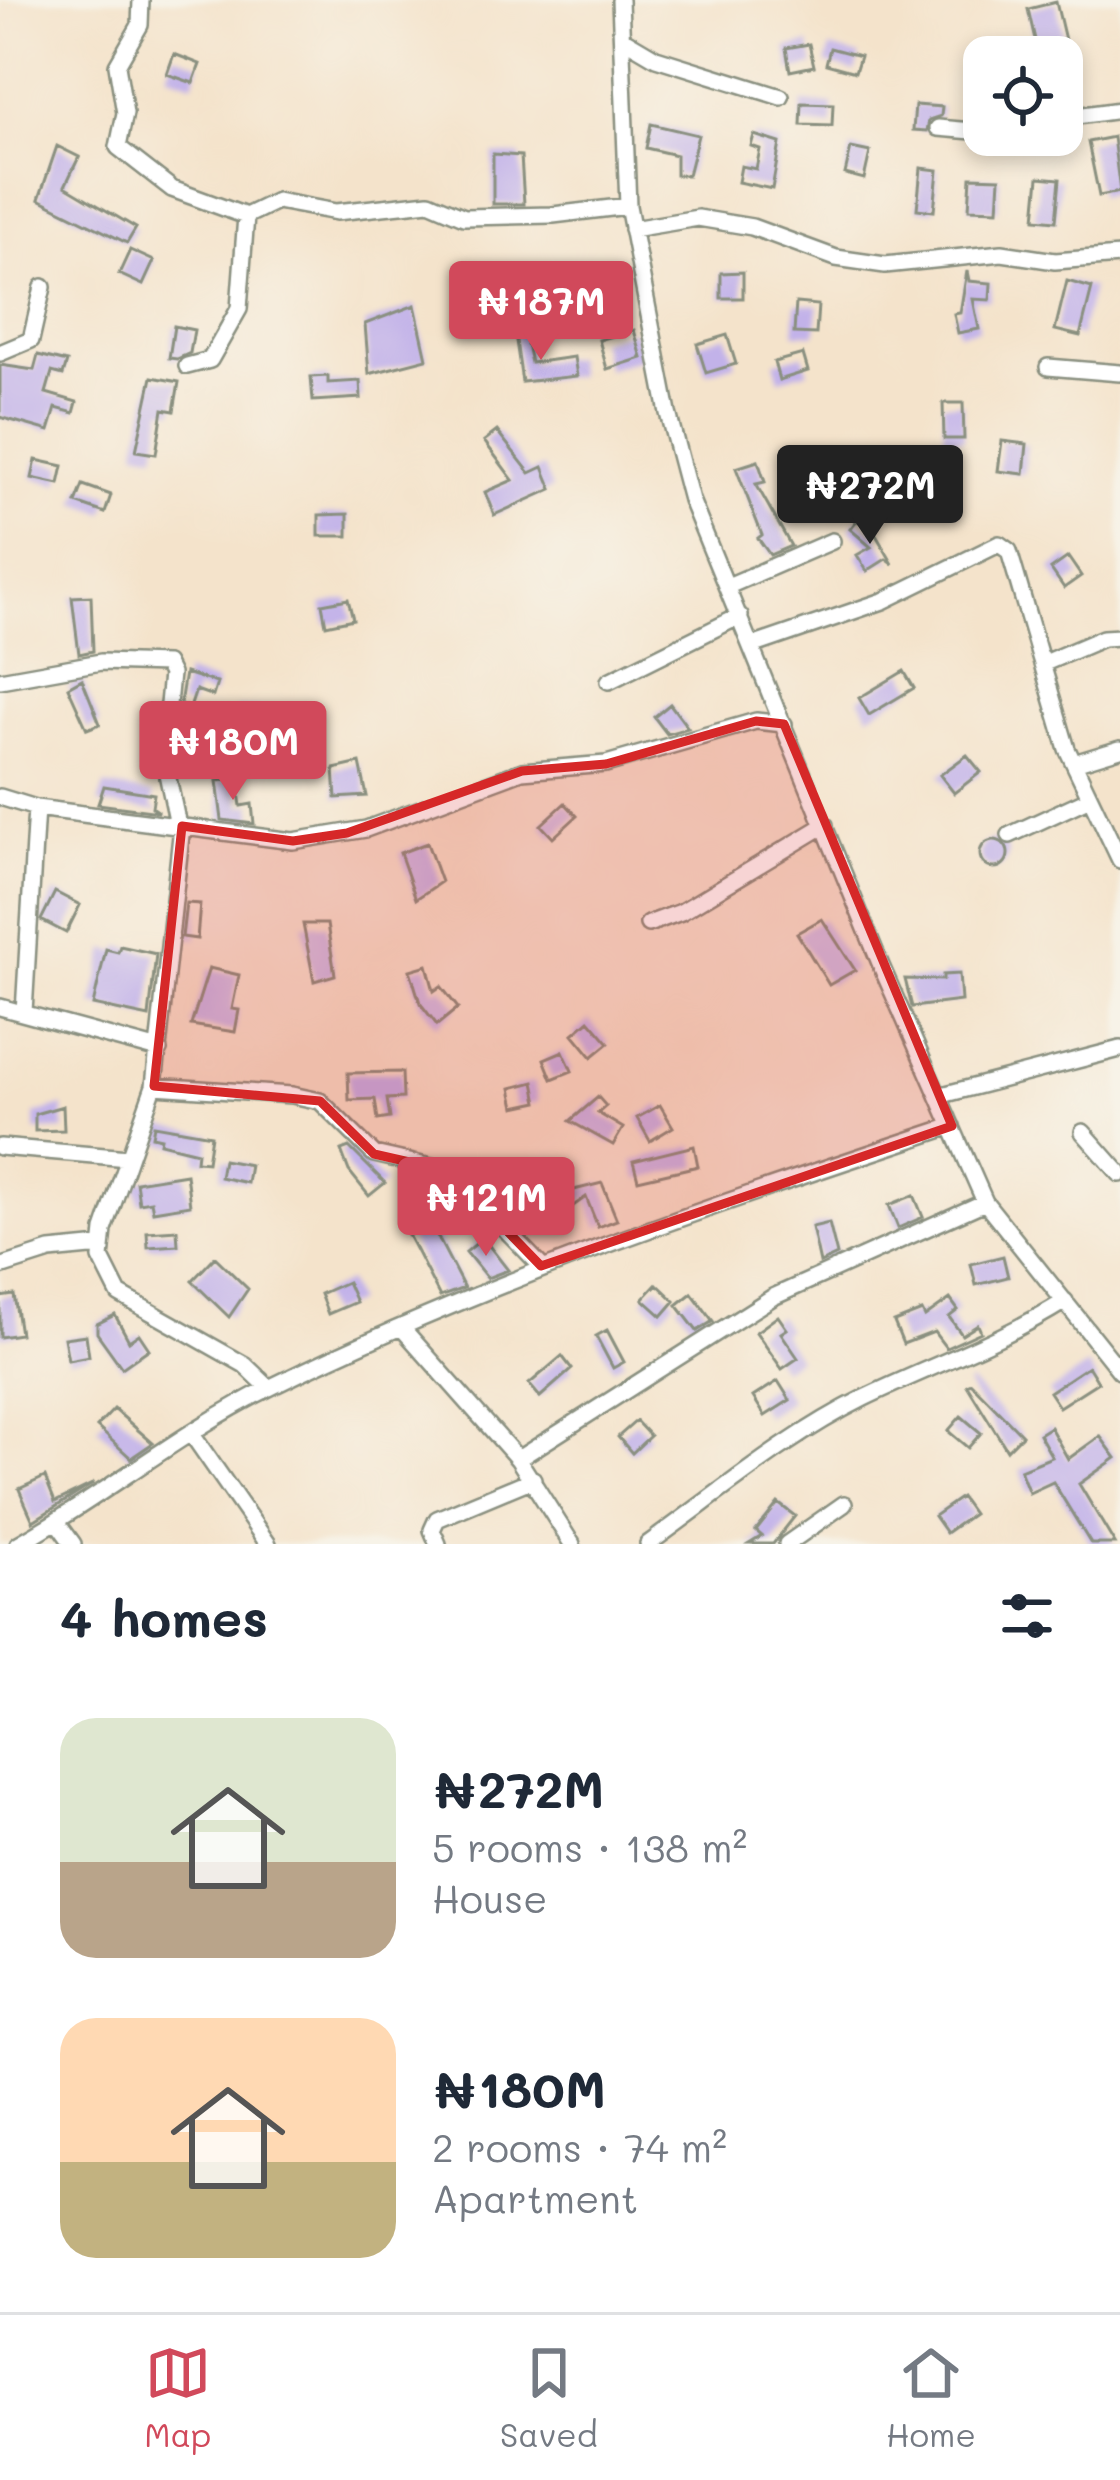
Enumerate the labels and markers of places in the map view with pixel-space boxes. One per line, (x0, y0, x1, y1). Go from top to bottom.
pin: ₦187M (457, 261, 625, 363)
pin: ₦272M (786, 445, 954, 547)
pin: ₦180M (149, 701, 317, 803)
pin: ₦121M (402, 1157, 570, 1259)

